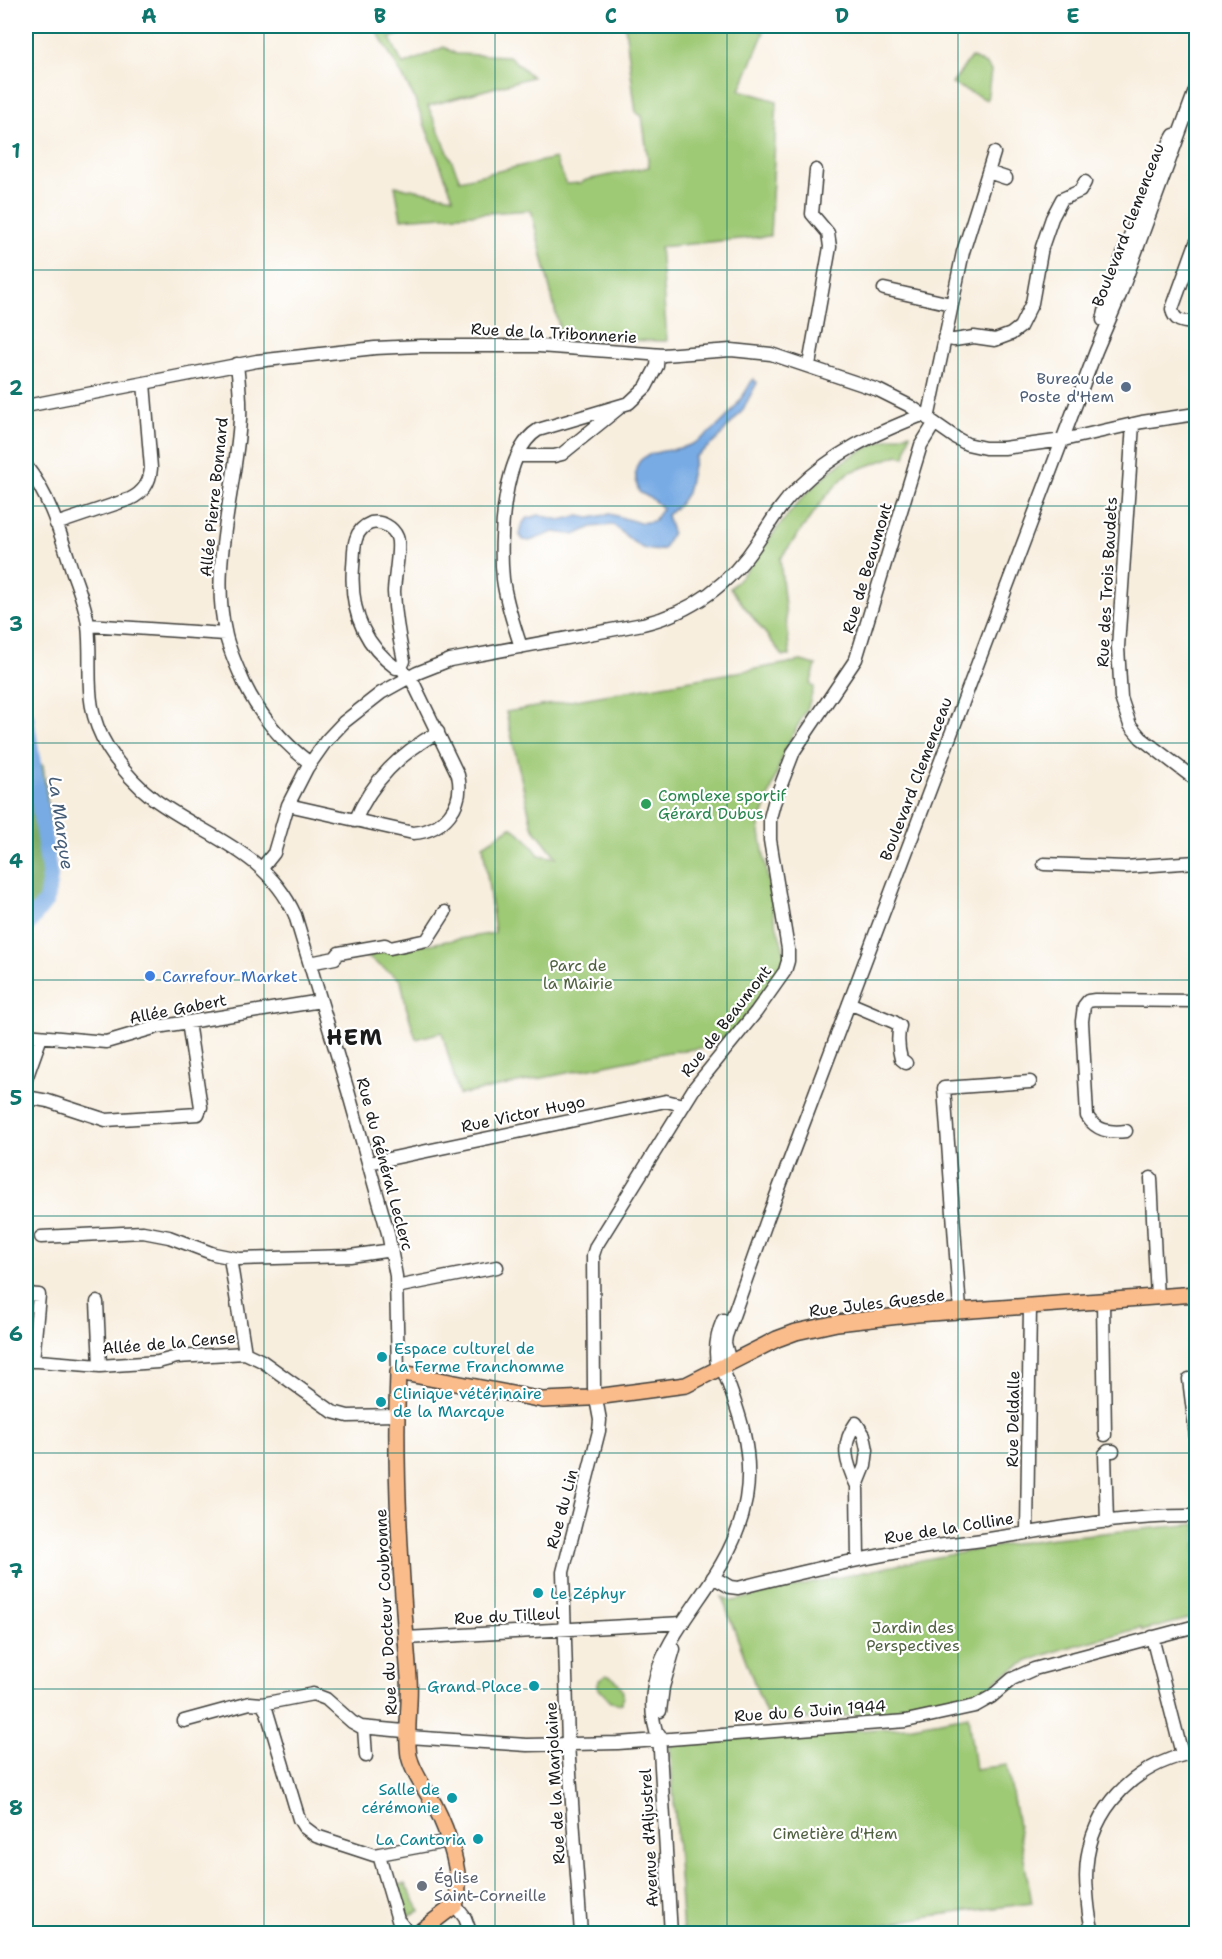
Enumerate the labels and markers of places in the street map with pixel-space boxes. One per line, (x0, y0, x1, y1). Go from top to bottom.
place label: Bureau de Poste d'Hem (1020, 368, 1114, 407)
marker: Bureau de Poste d'Hem (1119, 380, 1133, 394)
place label: Complexe sportif Gérard Dubus (658, 785, 788, 824)
marker: Complexe sportif Gérard Dubus (639, 797, 653, 811)
place label: Carrefour Market (162, 966, 298, 987)
marker: Carrefour Market (143, 969, 157, 983)
place label: Espace culturel de la Ferme Franchomme (394, 1338, 564, 1377)
marker: Espace culturel de la Ferme Franchomme (375, 1350, 389, 1364)
place label: Clinique vétérinaire de la Marcque (393, 1383, 542, 1422)
marker: Clinique vétérinaire de la Marcque (374, 1395, 388, 1409)
place label: Le Zéphyr (550, 1583, 626, 1604)
marker: Le Zéphyr (531, 1586, 545, 1600)
place label: Grand Place (427, 1676, 522, 1697)
marker: Grand Place (527, 1679, 541, 1693)
place label: Salle de cérémonie (362, 1779, 440, 1818)
marker: Salle de cérémonie (445, 1791, 459, 1805)
place label: La Cantoria (376, 1829, 466, 1850)
marker: La Cantoria (471, 1832, 485, 1846)
place label: Église Saint-Corneille (434, 1867, 546, 1906)
marker: Église Saint-Corneille (415, 1879, 429, 1893)

